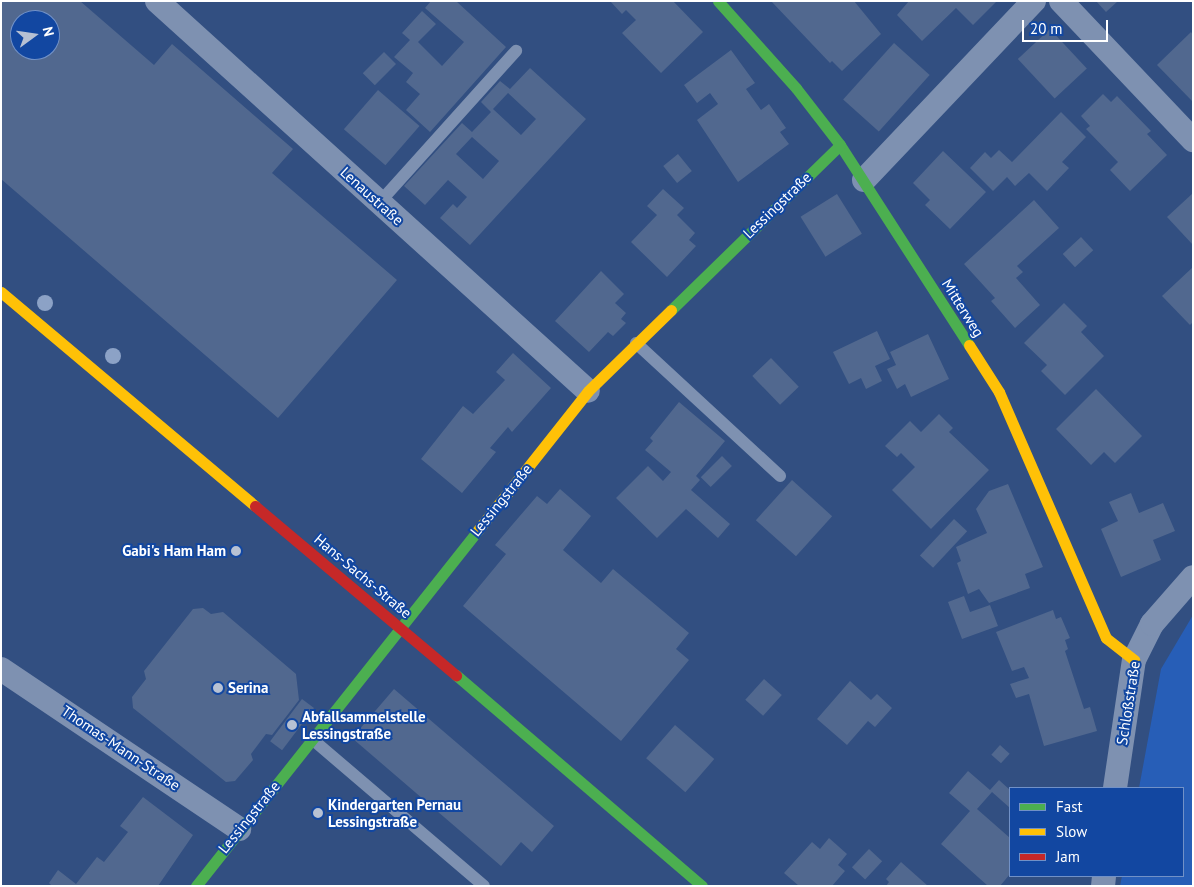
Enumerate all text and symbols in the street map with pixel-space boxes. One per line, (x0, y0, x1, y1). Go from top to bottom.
north arrow (10, 10, 60, 60)
scale bar (1024, 10, 1110, 42)
text: 20 m (1030, 19, 1063, 38)
text: N (39, 25, 58, 38)
street label: Lenaustraße (337, 163, 407, 229)
street label: Lessingstraße (739, 168, 815, 242)
street label: Mitterweg (938, 276, 988, 340)
street label: Lessingstraße (466, 460, 536, 540)
street label: Hans-Sachs-Straße (311, 530, 415, 622)
place label: Gabi's Ham Ham (122, 542, 226, 560)
marker: Gabi's Ham Ham (230, 545, 242, 557)
street label: Schloßstraße (1112, 660, 1144, 746)
place label: Serina (228, 679, 268, 697)
marker: Serina (212, 682, 224, 694)
street label: Thomas-Mann-Straße (58, 702, 184, 794)
place label: Abfallsammelstelle Lessingstraße (302, 707, 426, 742)
marker: Abfallsammelstelle Lessingstraße (286, 719, 298, 731)
street label: Lessingstraße (214, 777, 284, 857)
legend (1009, 787, 1184, 877)
place label: Kindergarten Pernau Lessingstraße (328, 795, 461, 830)
text: Fast (1056, 797, 1083, 816)
marker: Kindergarten Pernau Lessingstraße (312, 807, 324, 819)
text: Slow (1056, 822, 1087, 841)
text: Jam (1056, 847, 1080, 866)

